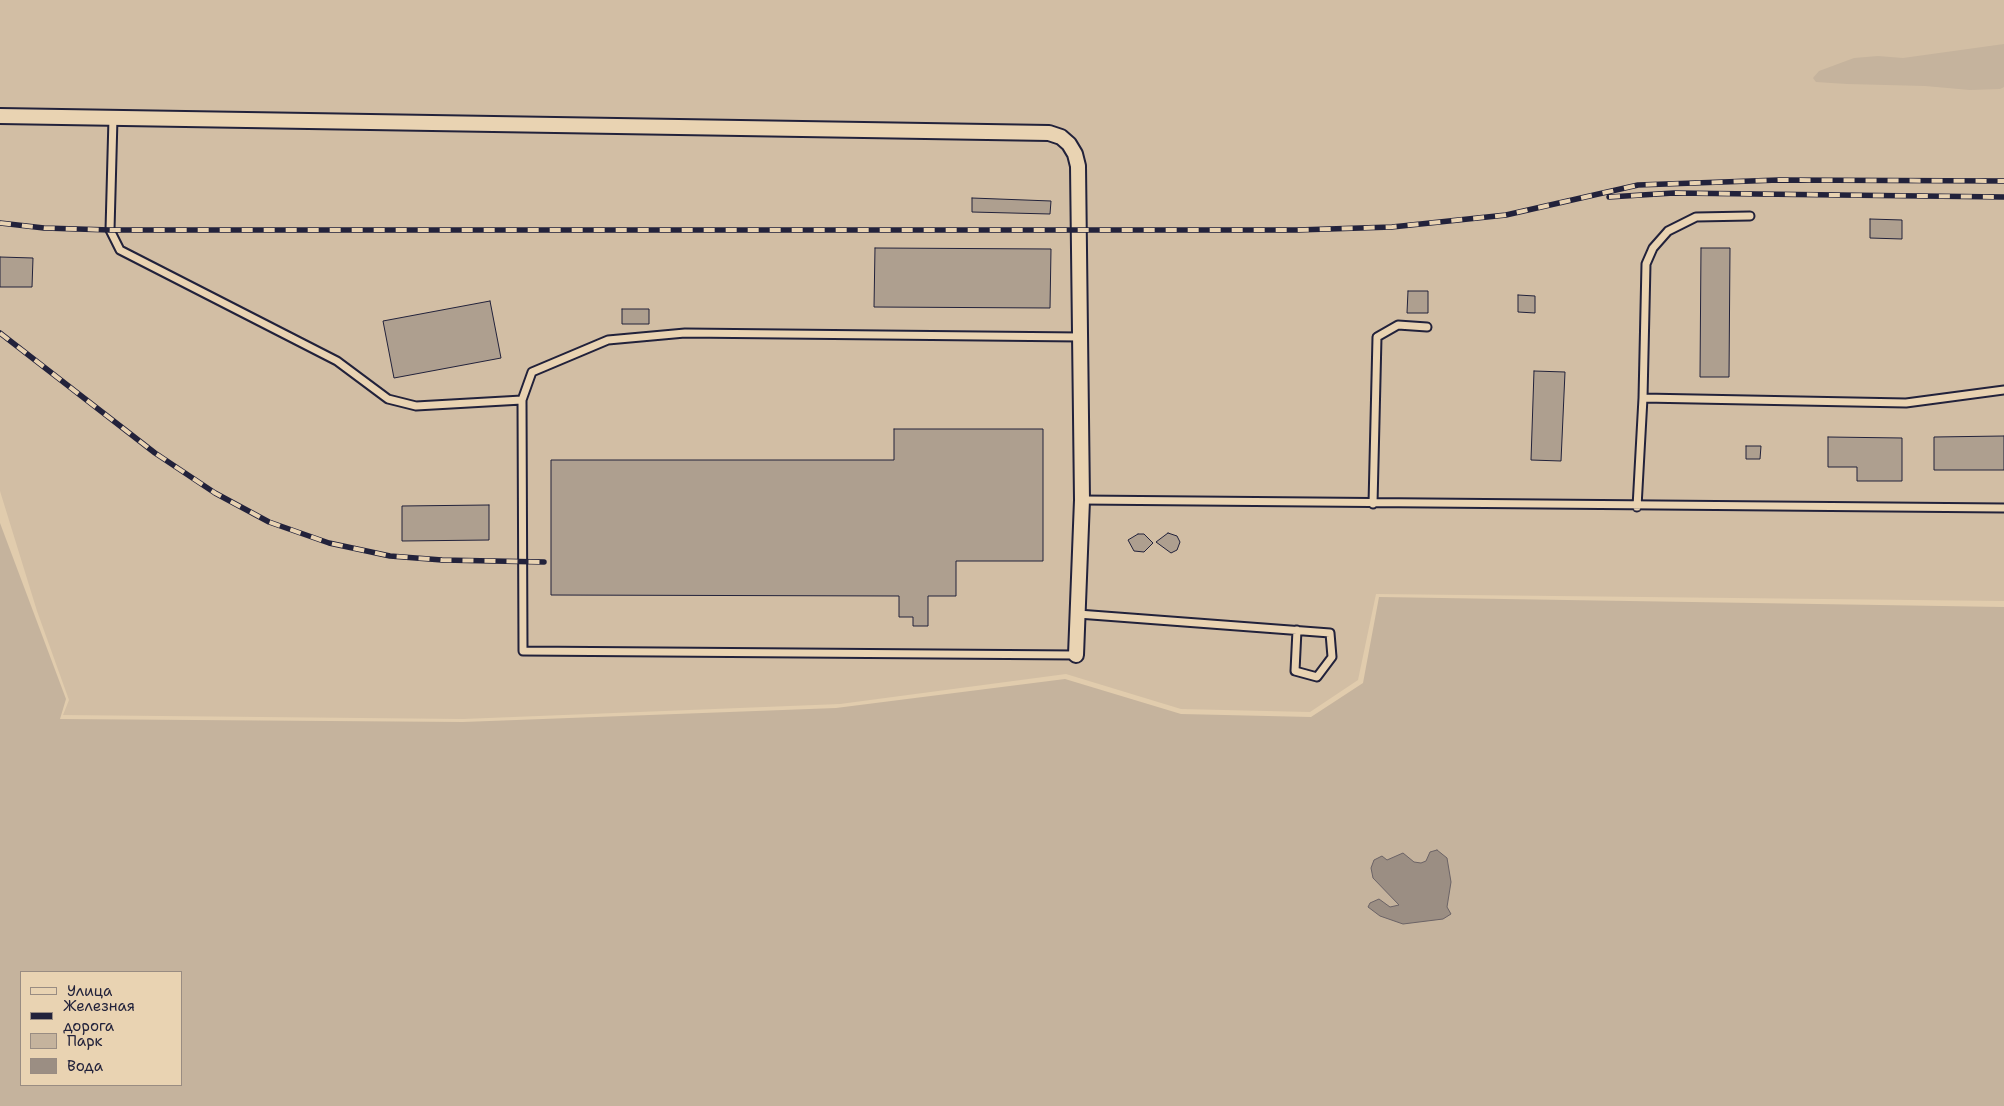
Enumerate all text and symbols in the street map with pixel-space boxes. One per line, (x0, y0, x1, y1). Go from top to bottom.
legend (20, 971, 182, 1086)
text: Улица (67, 981, 112, 1001)
text: Железная дорога (63, 996, 135, 1036)
text: Парк (67, 1031, 103, 1051)
text: Вода (67, 1056, 103, 1076)

